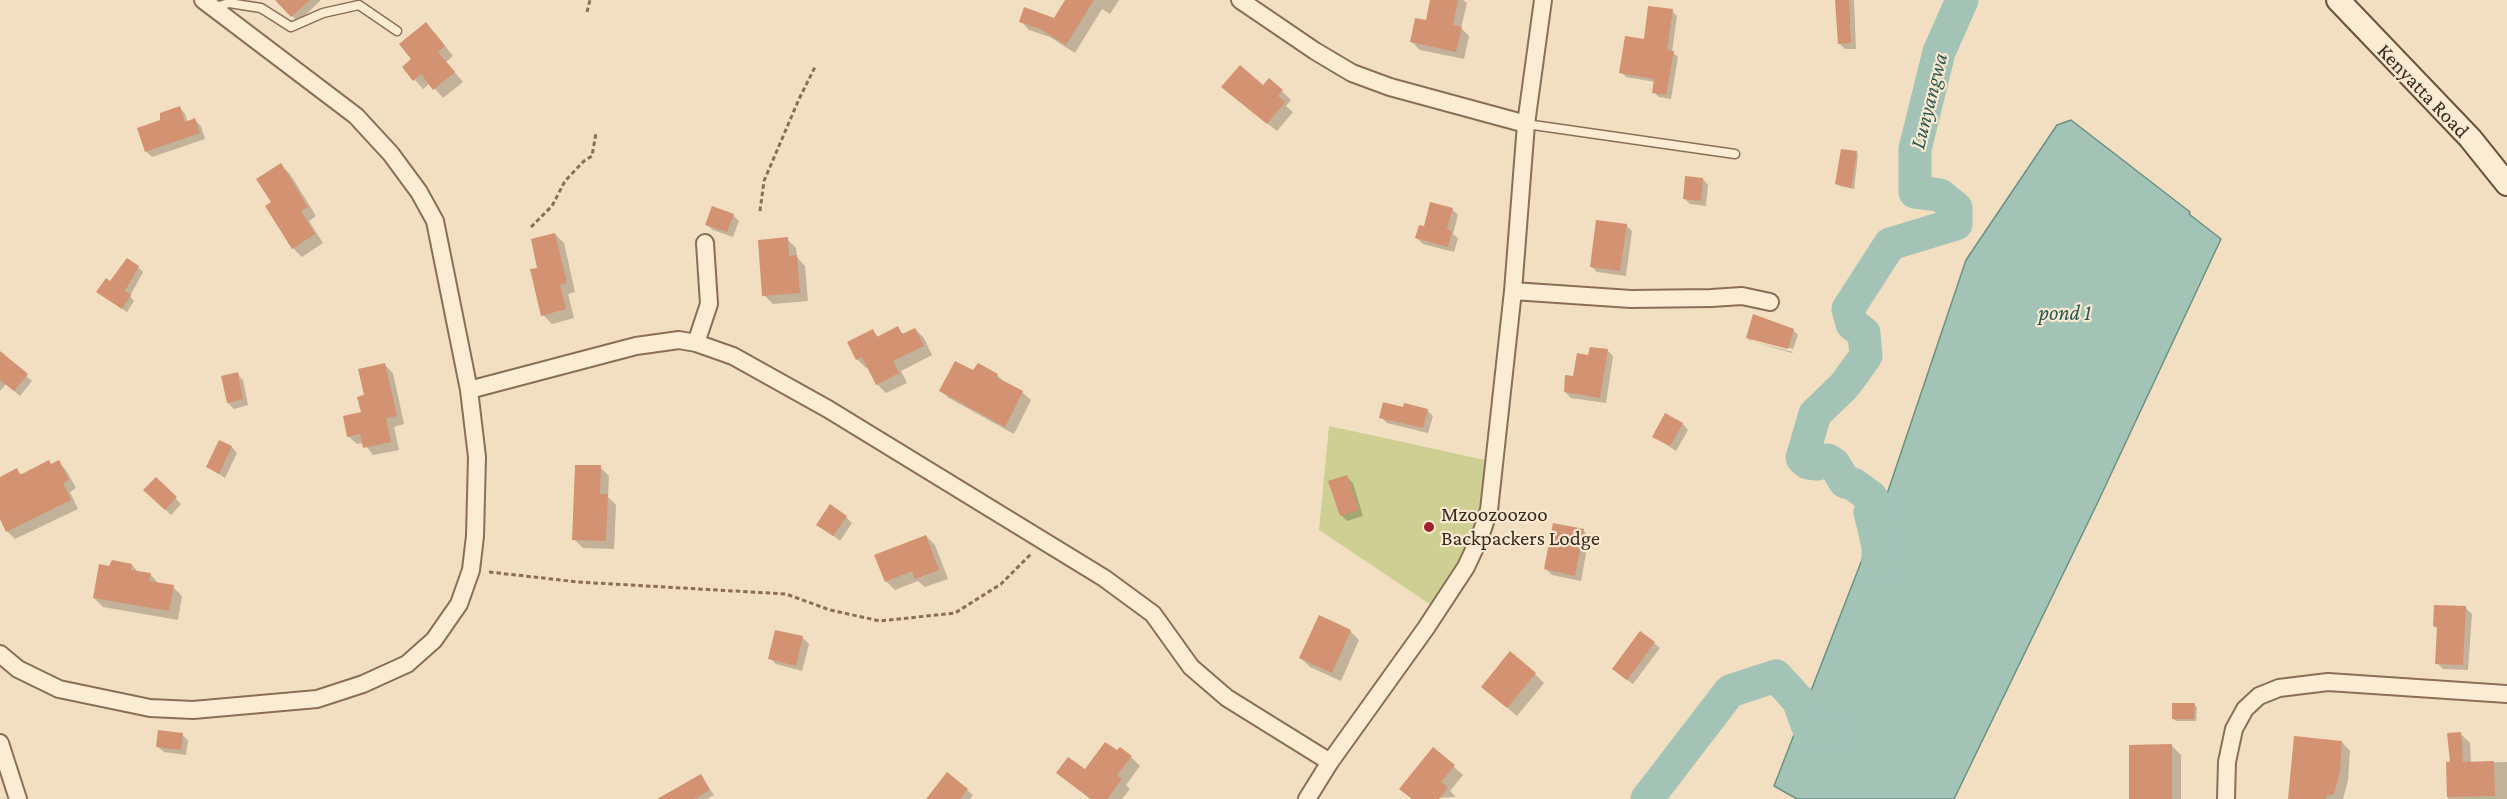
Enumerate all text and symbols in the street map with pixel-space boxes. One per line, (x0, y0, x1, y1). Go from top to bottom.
street label: Kenyatta Road (2372, 39, 2474, 143)
water label: Lunyangwa (1904, 50, 1954, 152)
water label: pond 1 (2039, 300, 2091, 326)
place label: Mzoozoozoo Backpackers Lodge (1441, 502, 1600, 552)
marker: Mzoozoozoo Backpackers Lodge (1422, 520, 1436, 534)

